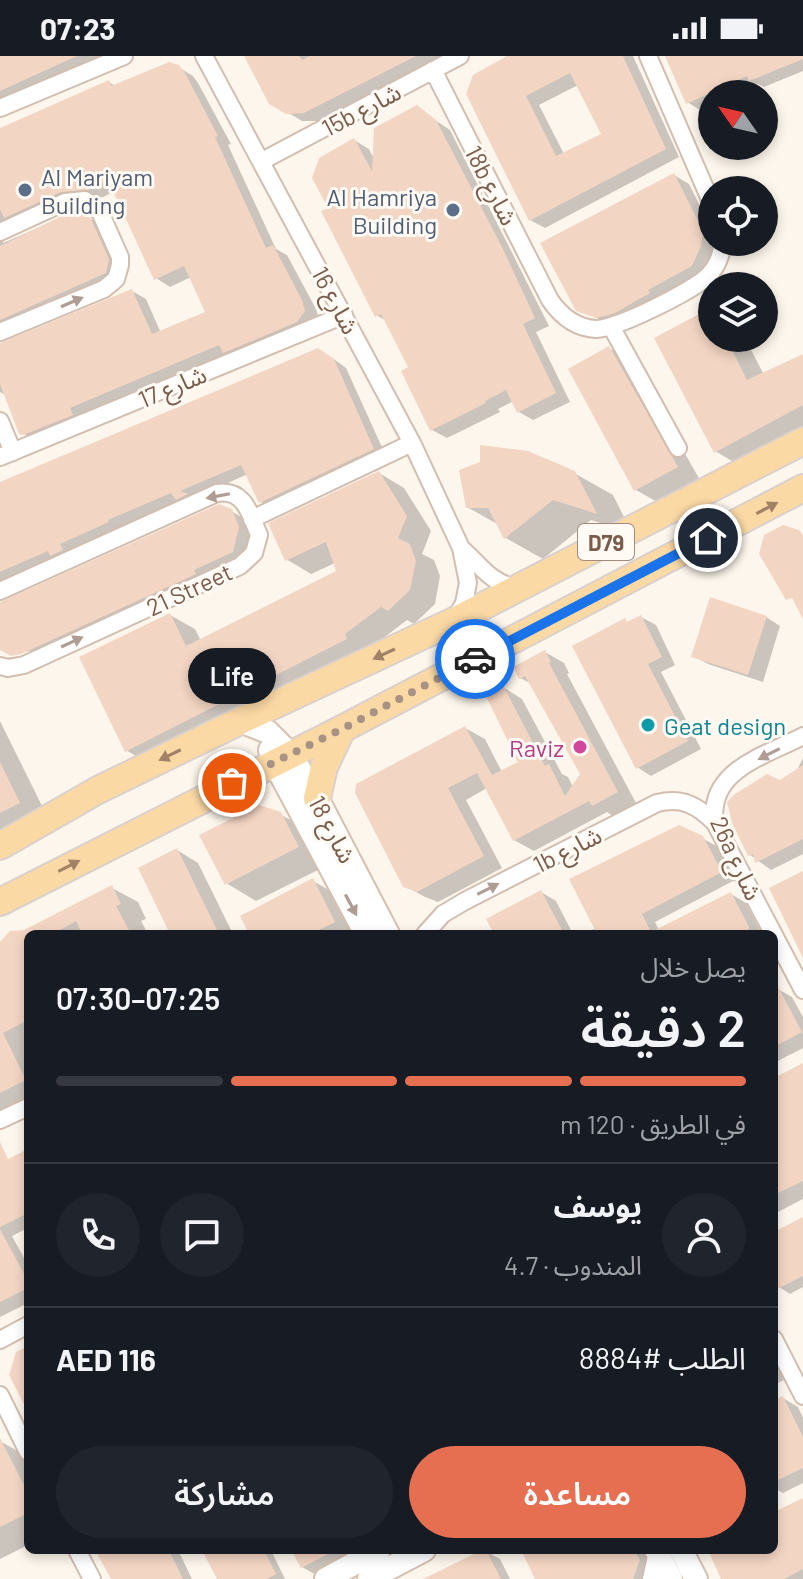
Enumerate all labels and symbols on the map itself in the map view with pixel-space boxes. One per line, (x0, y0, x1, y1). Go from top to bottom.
street label: 15b شارع (316, 76, 407, 145)
north arrow (698, 80, 778, 160)
street label: 18b شارع (456, 140, 524, 232)
place label: Al Mariyam Building (41, 162, 153, 219)
marker: Al Mariyam Building (16, 181, 34, 199)
place label: Al Hamriya Building (326, 182, 437, 239)
marker: Al Hamriya Building (444, 201, 462, 219)
street label: شارع 16 (303, 261, 366, 341)
one-way arrow (60, 295, 84, 308)
street label: شارع 17 (133, 359, 212, 417)
one-way arrow (206, 490, 231, 503)
one-way arrow (755, 501, 778, 514)
pin (674, 504, 742, 572)
road number: D79 (578, 524, 634, 560)
street label: 21 Street (142, 557, 236, 621)
courier (435, 619, 515, 699)
one-way arrow (61, 636, 84, 649)
callout: Life (188, 647, 276, 703)
one-way arrow (372, 647, 395, 661)
place label: Geat design (664, 711, 786, 740)
marker: Geat design (639, 716, 657, 734)
place label: Raviz (509, 733, 564, 762)
marker: Raviz (571, 738, 589, 756)
one-way arrow (757, 747, 780, 761)
one-way arrow (158, 749, 181, 762)
pin (198, 749, 266, 817)
street label: شارع 18 (300, 790, 363, 870)
street label: 26a شارع (701, 812, 769, 906)
street label: 1b شارع (528, 819, 608, 882)
one-way arrow (58, 859, 81, 873)
one-way arrow (476, 883, 499, 896)
one-way arrow (343, 894, 357, 916)

